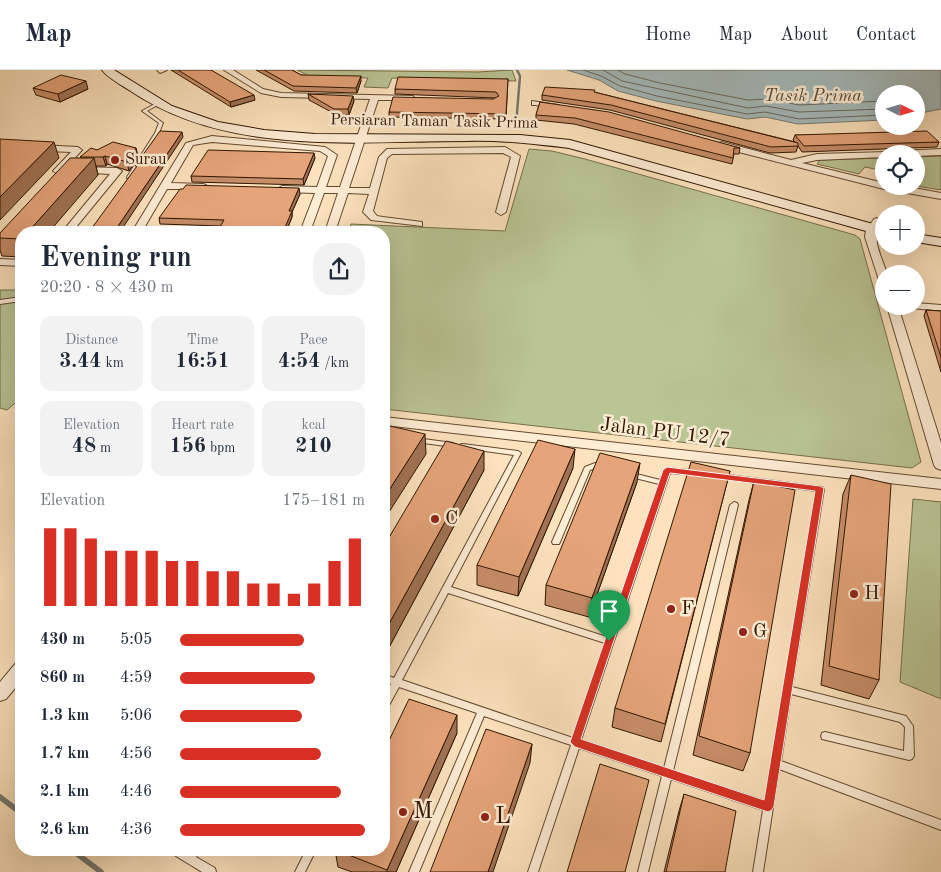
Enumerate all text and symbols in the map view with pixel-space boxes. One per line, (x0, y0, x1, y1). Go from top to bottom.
text: Map (25, 23, 72, 47)
text: Home (645, 26, 691, 44)
text: Map (719, 26, 752, 44)
text: About (780, 26, 828, 44)
text: Contact (856, 26, 916, 44)
north arrow (875, 85, 925, 135)
map controls (875, 85, 925, 315)
water label: Tasik Prima (764, 87, 862, 105)
street label: Persiaran Taman Tasik Prima (330, 112, 538, 132)
button: locate (875, 145, 925, 195)
place label: Surau (125, 152, 167, 168)
marker: Surau (109, 154, 121, 166)
button: + (875, 205, 925, 255)
button: share (313, 243, 365, 295)
text: Evening run (40, 245, 192, 273)
button: − (875, 265, 925, 315)
text: 20:20 · 8 × 430 m (40, 280, 173, 296)
text: Distance (65, 333, 118, 347)
text: Time (187, 333, 218, 347)
text: Pace (299, 333, 328, 347)
text: 3.44 (59, 351, 102, 372)
text: 16:51 (175, 351, 230, 372)
text: 4:54 (278, 351, 320, 372)
text: km (102, 356, 124, 370)
text: /km (320, 356, 349, 370)
street label: Jalan PU 12/7 (599, 415, 731, 451)
text: Elevation (63, 418, 120, 432)
text: Heart rate (171, 418, 234, 432)
text: kcal (301, 418, 326, 432)
text: 48 (72, 436, 96, 457)
text: 156 (169, 436, 206, 457)
text: 210 (295, 436, 332, 457)
text: m (96, 441, 111, 455)
text: bpm (206, 441, 236, 455)
text: Elevation (40, 493, 105, 509)
text: 175–181 m (282, 493, 365, 509)
place label: C (445, 509, 458, 529)
marker: C (429, 513, 441, 525)
place label: H (864, 584, 880, 604)
marker: H (848, 588, 860, 600)
pin (588, 590, 630, 641)
icon: arrive (595, 597, 623, 625)
place label: F (681, 599, 695, 619)
marker: F (665, 603, 677, 615)
place label: G (753, 622, 767, 642)
marker: G (737, 626, 749, 638)
text: 430 m (40, 632, 85, 648)
text: 5:05 (120, 632, 152, 648)
text: 860 m (40, 670, 85, 686)
text: 4:59 (120, 670, 152, 686)
text: 1.3 km (40, 708, 89, 724)
text: 5:06 (120, 708, 152, 724)
text: 1.7 km (40, 746, 89, 762)
text: 4:56 (120, 746, 152, 762)
text: 2.1 km (40, 784, 89, 800)
text: 4:46 (120, 784, 152, 800)
place label: M (413, 800, 433, 824)
place label: L (495, 805, 511, 829)
marker: M (397, 806, 409, 818)
marker: L (479, 811, 491, 823)
text: 2.6 km (40, 822, 89, 838)
text: 4:36 (120, 822, 152, 838)

